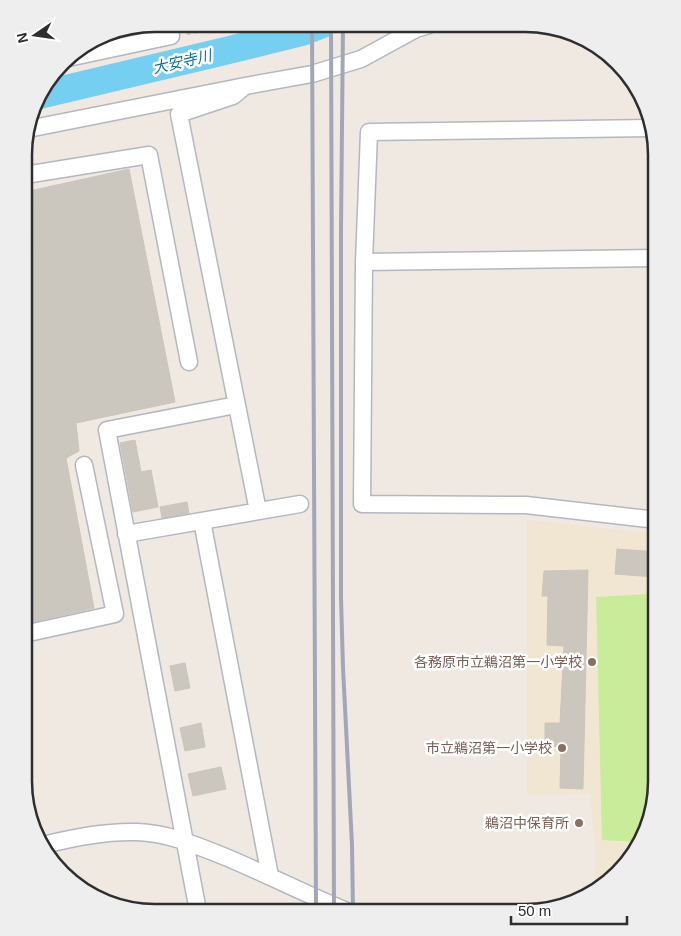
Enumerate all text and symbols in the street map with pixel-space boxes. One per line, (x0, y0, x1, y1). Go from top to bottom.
north arrow (10, 10, 60, 60)
text: N (13, 31, 31, 45)
water label: 大安寺川 (151, 46, 215, 77)
place label: 各務原市立鵜沼第一小学校 (414, 654, 582, 670)
marker: 各務原市立鵜沼第一小学校 (586, 656, 598, 668)
place label: 市立鵜沼第一小学校 (426, 740, 552, 756)
marker: 市立鵜沼第一小学校 (556, 742, 568, 754)
place label: 鵜沼中保育所 (485, 815, 569, 831)
marker: 鵜沼中保育所 (573, 817, 585, 829)
scale bar (511, 894, 627, 926)
text: 50 m (518, 902, 551, 919)

